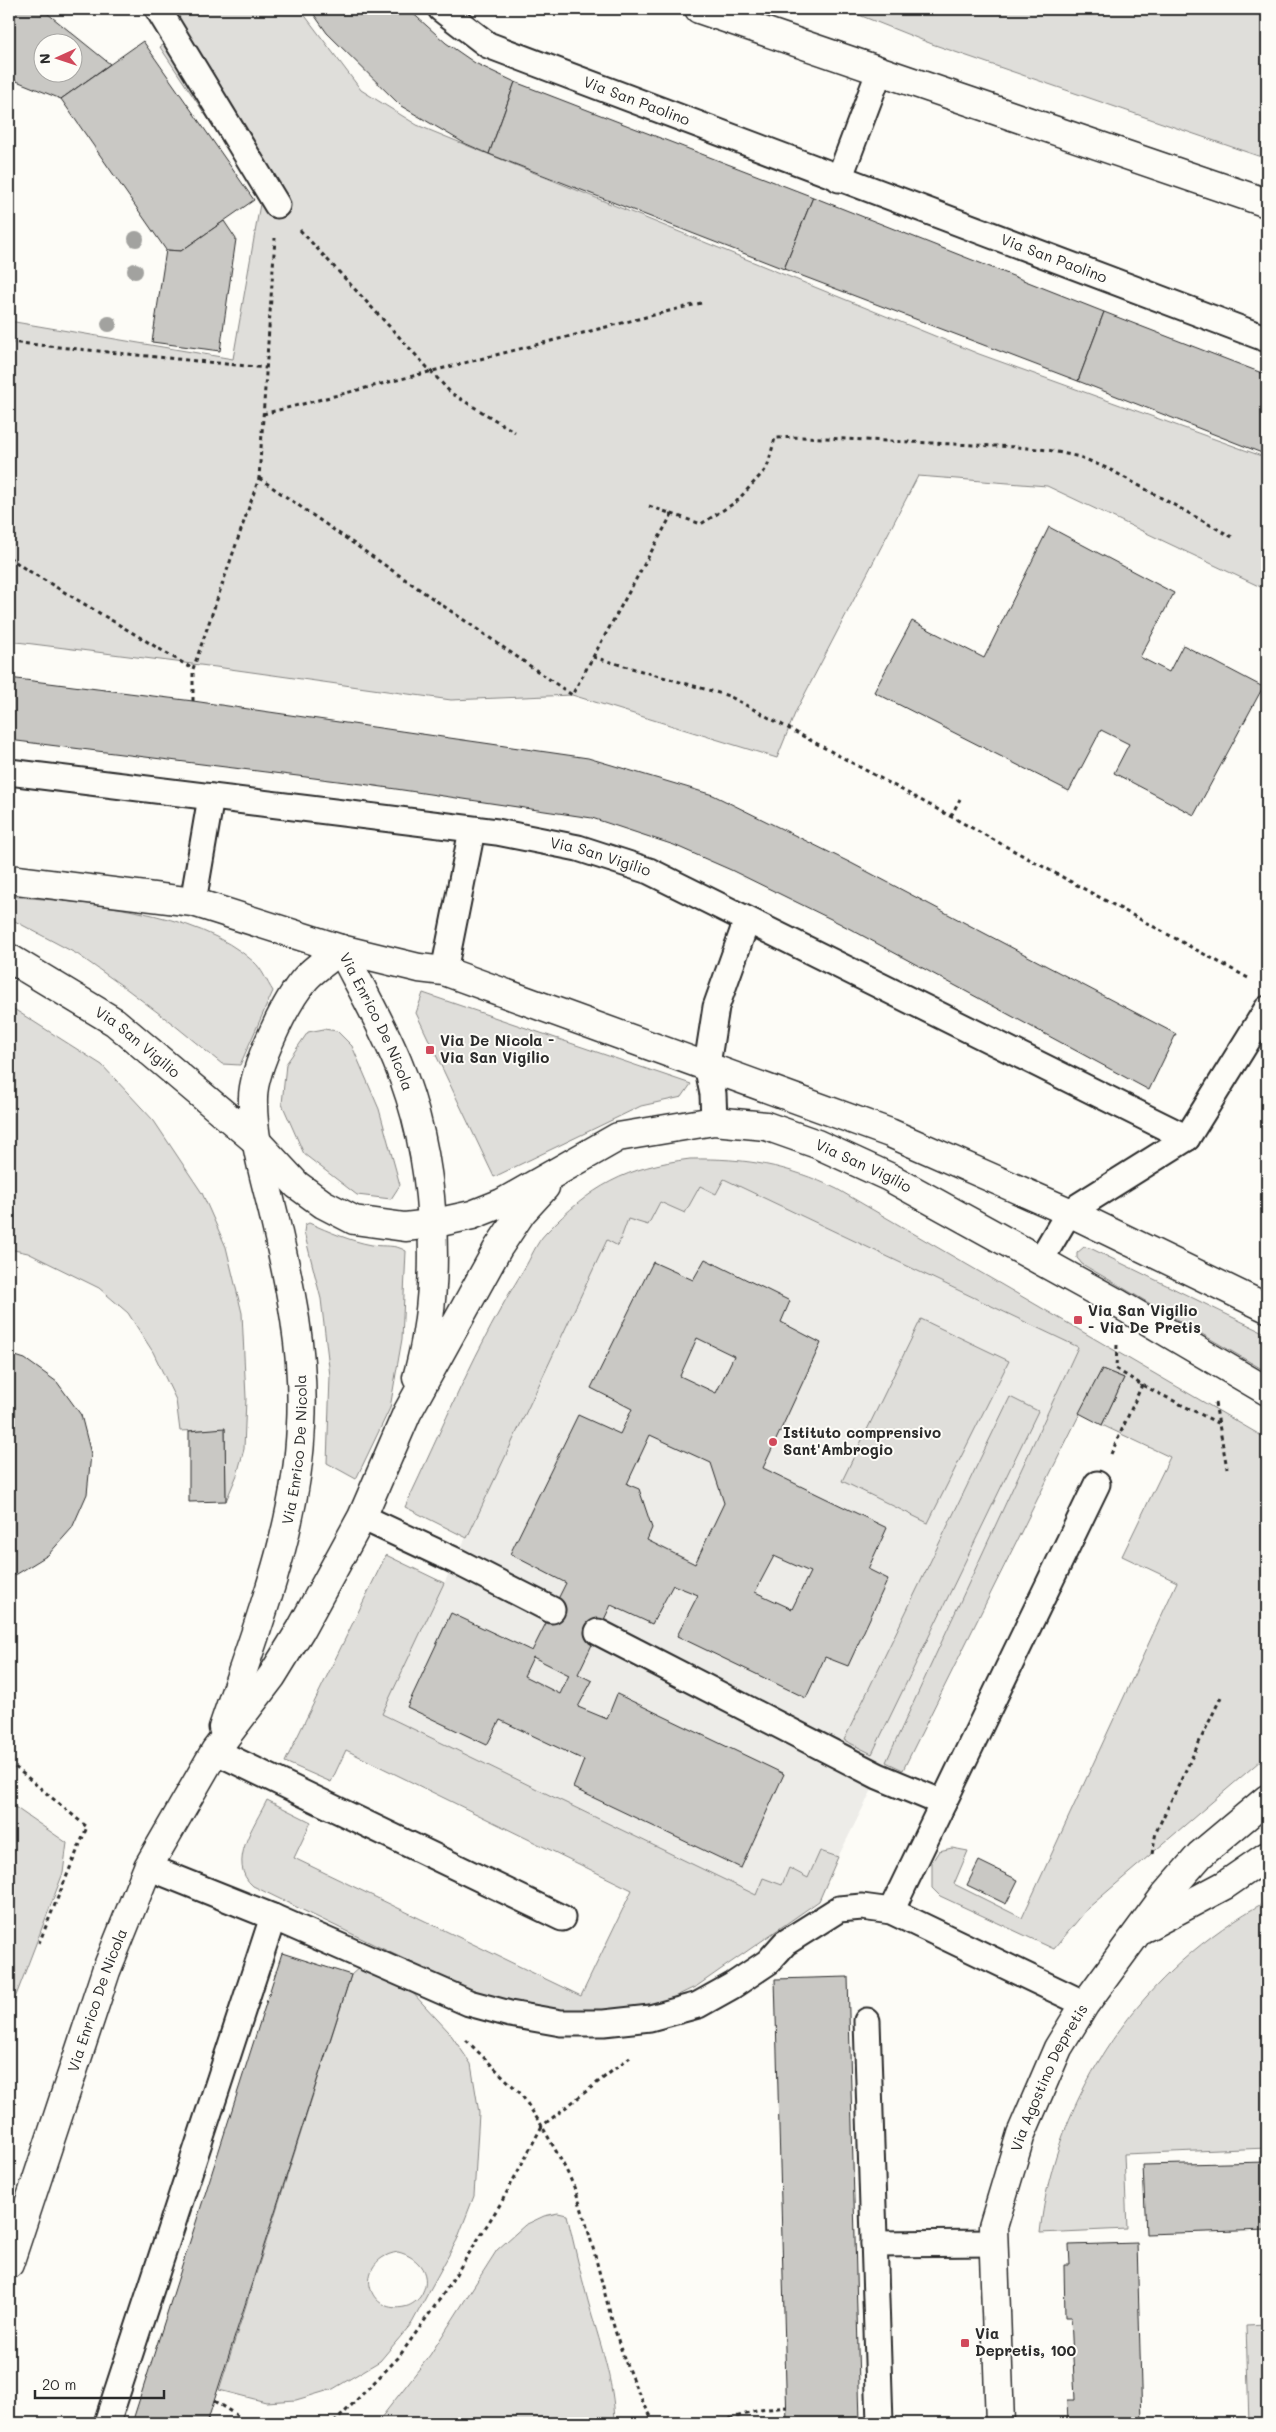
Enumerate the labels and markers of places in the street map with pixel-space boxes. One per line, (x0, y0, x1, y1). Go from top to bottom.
place label: Via De Nicola - Via San Vigilio (440, 1030, 554, 1067)
marker: Via De Nicola - Via San Vigilio (424, 1044, 436, 1056)
place label: Via San Vigilio - Via De Pretis (1088, 1300, 1201, 1337)
marker: Via San Vigilio - Via De Pretis (1072, 1314, 1084, 1326)
place label: Istituto comprensivo Sant'Ambrogio (783, 1422, 941, 1459)
marker: Istituto comprensivo Sant'Ambrogio (767, 1436, 779, 1448)
place label: Via Depretis, 100 (975, 2323, 1076, 2360)
marker: Via Depretis, 100 (959, 2337, 971, 2349)

